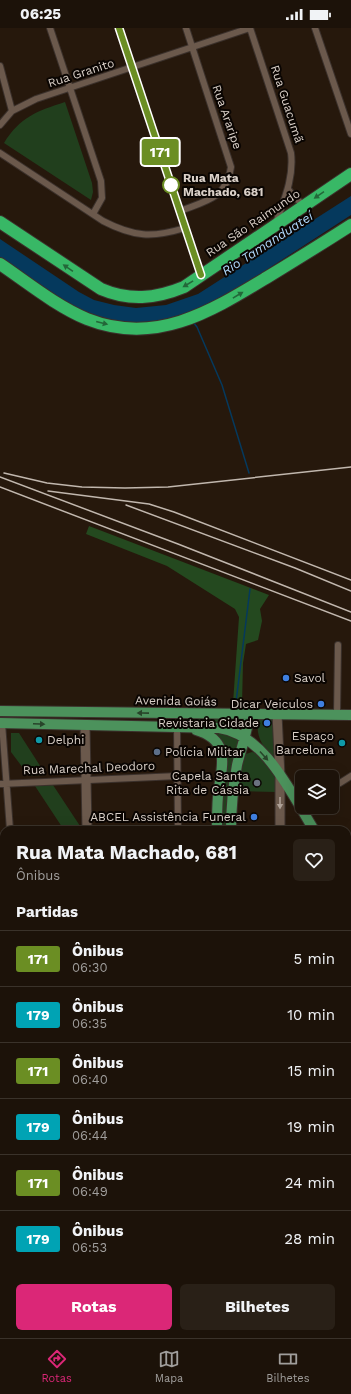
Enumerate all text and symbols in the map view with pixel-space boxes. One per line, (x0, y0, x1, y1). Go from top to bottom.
text: 06:25 (20, 5, 61, 23)
street label: Rua Granito (46, 56, 116, 90)
street label: Rua Guacumã (268, 63, 306, 145)
street label: Rua Araripe (209, 83, 245, 151)
line badge: 171 (137, 139, 183, 165)
text: 171 (150, 144, 170, 160)
place label: Rua Mata Machado, 681 (183, 171, 263, 199)
marker: Rua Mata Machado, 681 (162, 176, 180, 194)
street label: Rua São Raimundo (203, 186, 303, 260)
one-way arrow (313, 191, 324, 199)
water label: Rio Tamanduateí (219, 208, 317, 278)
one-way arrow (63, 264, 73, 272)
one-way arrow (182, 280, 194, 287)
one-way arrow (233, 291, 243, 299)
one-way arrow (95, 320, 108, 326)
place label: Savol (294, 671, 326, 685)
marker: Savol (281, 673, 291, 683)
street label: Avenida Goiás (135, 693, 217, 709)
place label: Dicar Veiculos (231, 697, 313, 711)
marker: Dicar Veiculos (316, 699, 326, 709)
one-way arrow (136, 710, 149, 716)
place label: Revistaria Cidade (158, 716, 259, 730)
marker: Revistaria Cidade (262, 718, 272, 728)
one-way arrow (33, 721, 46, 727)
place label: Espaço Barcelona (276, 729, 334, 757)
place label: Delphi (47, 733, 84, 747)
marker: Delphi (34, 735, 44, 745)
marker: Espaço Barcelona (337, 738, 347, 748)
place label: Polícia Militar (165, 745, 244, 759)
marker: Polícia Militar (152, 747, 162, 757)
one-way arrow (260, 750, 269, 761)
street label: Rua Marechal Deodoro (23, 759, 155, 777)
place label: Capela Santa Rita de Cássia (166, 769, 249, 797)
map controls (295, 770, 339, 814)
button: layers (295, 770, 339, 814)
marker: Capela Santa Rita de Cássia (252, 778, 262, 788)
one-way arrow (277, 797, 283, 810)
place label: ABCEL Assistência Funeral (90, 810, 246, 824)
marker: ABCEL Assistência Funeral (249, 812, 259, 822)
button: heart (293, 839, 335, 881)
text: Rua Mata Machado, 681 (16, 841, 237, 864)
text: Ônibus (16, 868, 60, 883)
text: Partidas (16, 903, 78, 921)
text: Ônibus (72, 942, 123, 960)
text: 5 min (294, 950, 335, 968)
text: 171 (28, 951, 48, 967)
text: 06:30 (72, 960, 108, 975)
text: Ônibus (72, 998, 123, 1016)
text: 10 min (287, 1006, 335, 1024)
text: 179 (26, 1007, 50, 1023)
text: 06:35 (72, 1016, 107, 1031)
text: Ônibus (72, 1054, 123, 1072)
text: 15 min (288, 1062, 335, 1080)
text: 171 (28, 1063, 48, 1079)
text: 06:40 (72, 1072, 108, 1087)
text: Ônibus (72, 1110, 123, 1128)
text: 19 min (287, 1118, 335, 1136)
text: 179 (26, 1119, 50, 1135)
text: 06:44 (72, 1128, 108, 1143)
text: Ônibus (72, 1166, 123, 1184)
text: 24 min (285, 1174, 335, 1192)
text: 171 (28, 1175, 48, 1191)
text: 06:49 (72, 1184, 108, 1199)
text: Ônibus (72, 1222, 123, 1240)
text: 28 min (284, 1230, 335, 1248)
text: 179 (26, 1231, 50, 1247)
text: 06:53 (72, 1240, 107, 1255)
button: Rotas (16, 1284, 172, 1330)
button: Bilhetes (180, 1284, 335, 1330)
tab: Rotas (41, 1348, 72, 1385)
tab: Mapa (155, 1348, 183, 1385)
tab: Bilhetes (266, 1348, 310, 1385)

